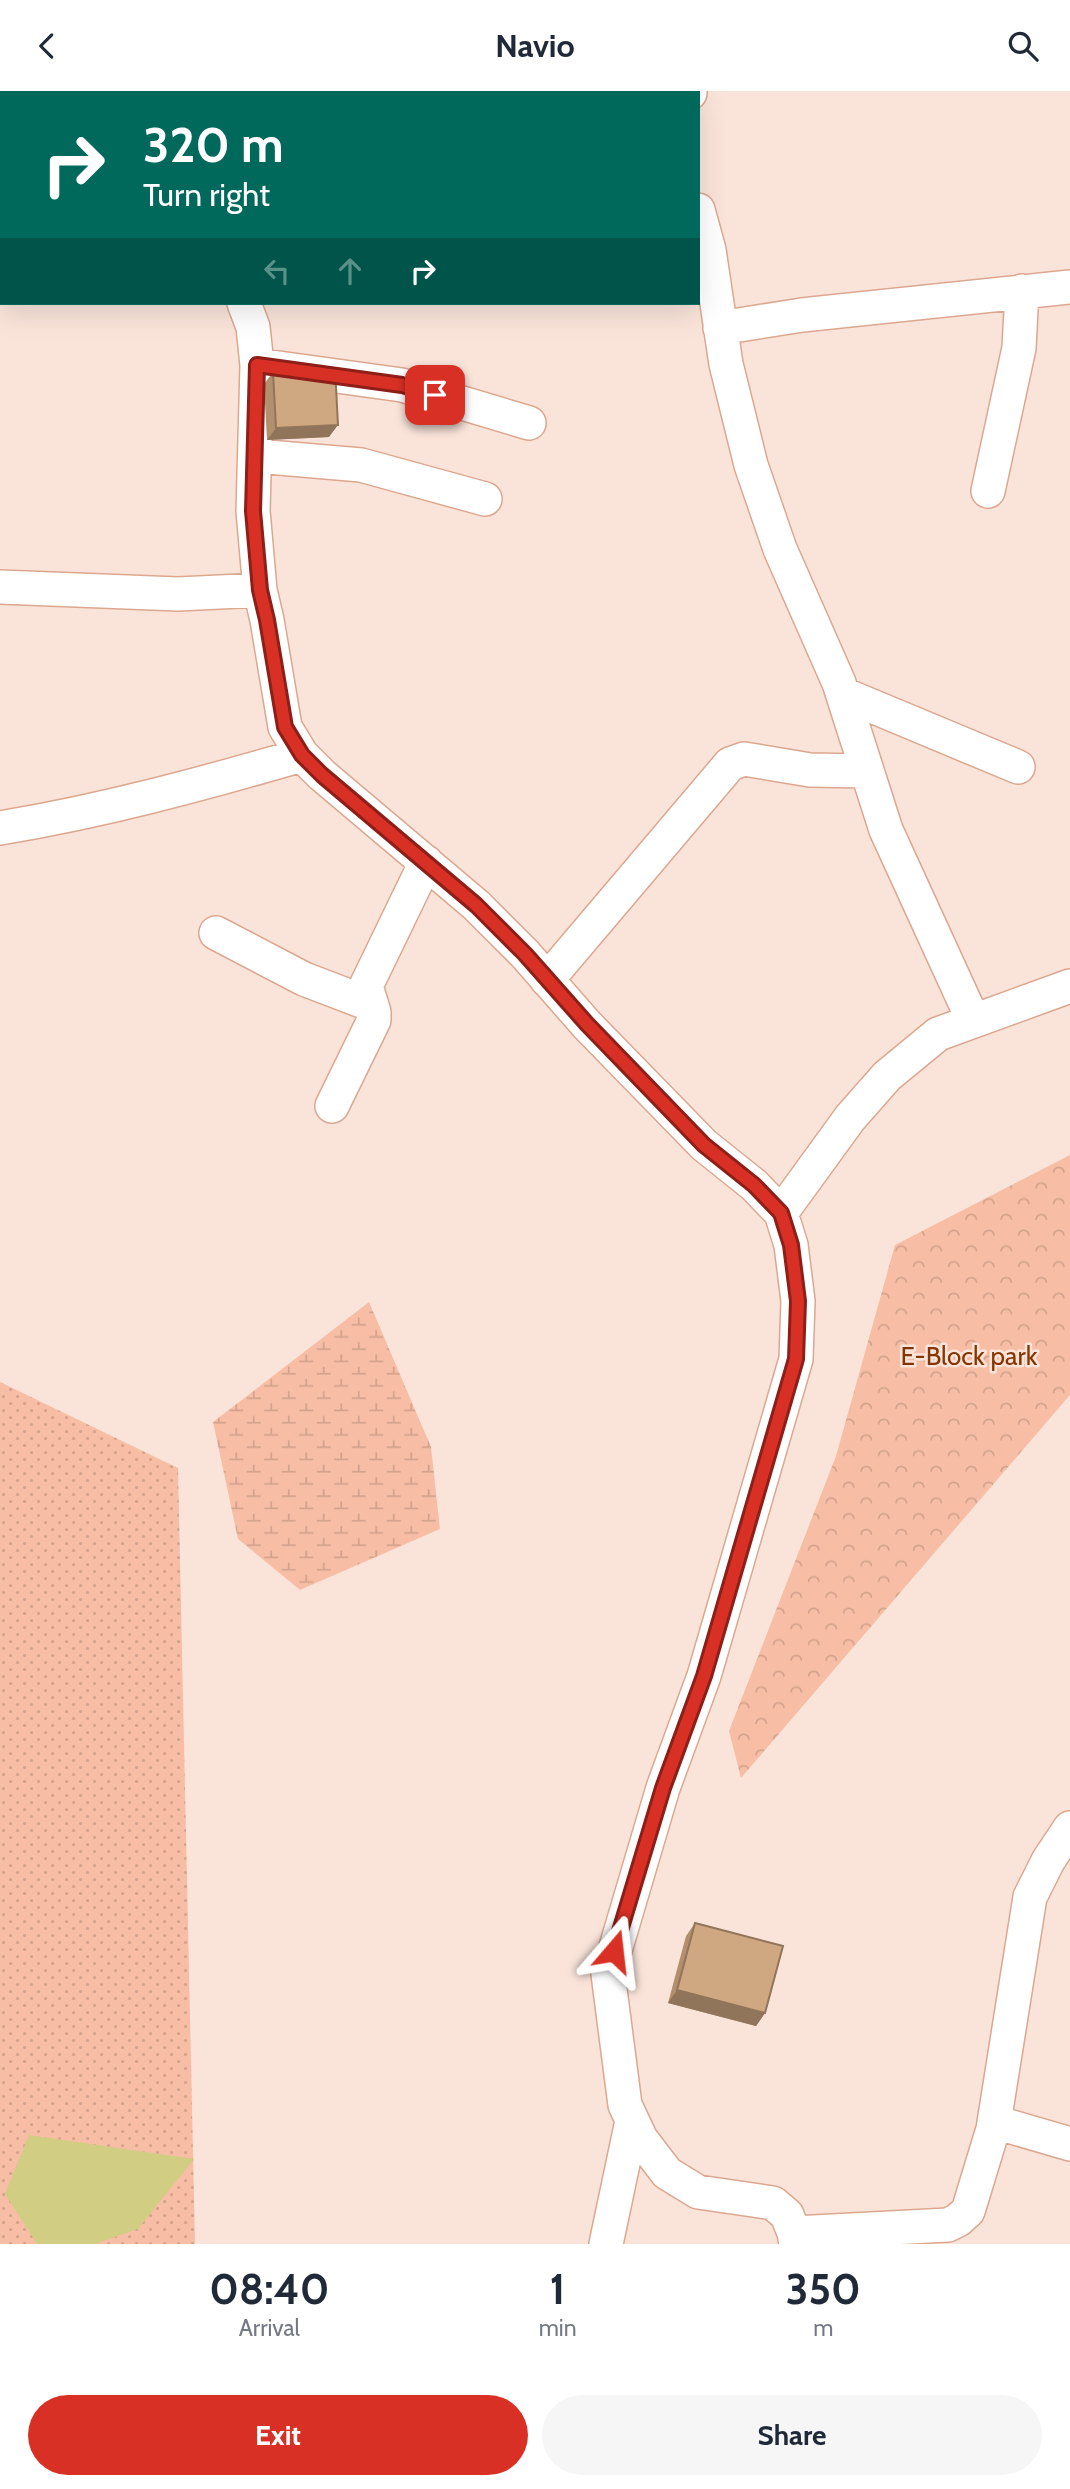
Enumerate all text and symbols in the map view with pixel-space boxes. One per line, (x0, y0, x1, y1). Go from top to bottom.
text: Navio (495, 26, 575, 65)
icon: back (28, 27, 66, 65)
icon: search (1004, 27, 1042, 65)
text: 320 m (143, 115, 284, 174)
icon: right (28, 119, 119, 210)
text: Turn right (143, 175, 270, 214)
icon: left (258, 252, 296, 290)
icon: ahead (331, 252, 369, 290)
icon: right (404, 252, 442, 290)
pin (405, 365, 465, 425)
icon: arrive (416, 376, 454, 414)
park label: E-Block park (901, 1340, 1038, 1372)
position arrow (577, 1914, 651, 1988)
text: 08:40 (209, 2263, 329, 2315)
text: 1 (550, 2263, 565, 2315)
text: 350 (786, 2263, 861, 2315)
text: Arrival (239, 2314, 300, 2342)
text: min (539, 2314, 577, 2342)
text: m (813, 2314, 833, 2342)
button: Exit (28, 2395, 528, 2475)
button: Share (542, 2395, 1042, 2475)

